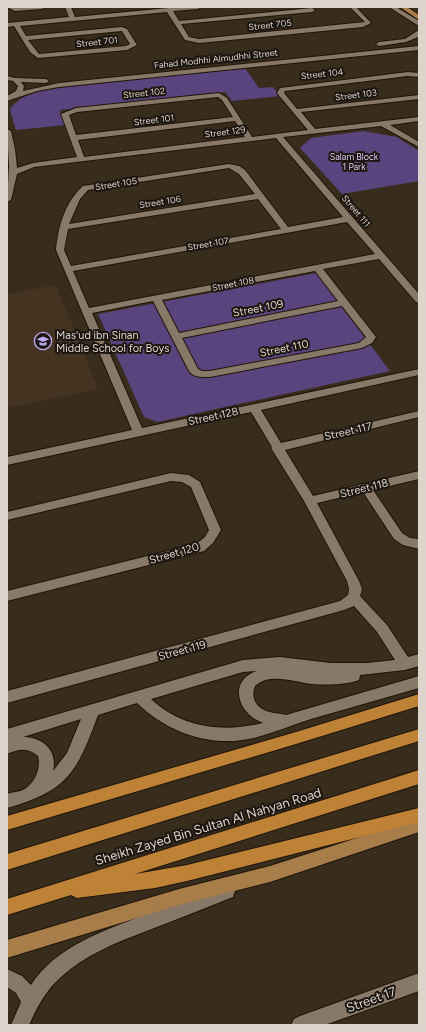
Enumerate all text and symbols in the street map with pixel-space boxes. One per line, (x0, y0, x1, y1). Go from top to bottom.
street label: Street 705 (248, 17, 292, 32)
street label: Street 701 (76, 34, 118, 49)
street label: Fahad Modhhi Almudhhi Street (153, 46, 279, 70)
street label: Street 104 (300, 66, 344, 81)
street label: Street 102 (123, 85, 165, 100)
street label: Street 103 (335, 86, 377, 103)
street label: Street 101 (133, 112, 175, 127)
street label: Street 129 (204, 124, 246, 139)
park label: Salam Block 1 Park (330, 151, 379, 172)
street label: Street 105 (94, 175, 138, 192)
street label: Street 111 (340, 192, 373, 229)
street label: Street 106 (138, 193, 182, 210)
street label: Street 107 (186, 234, 230, 253)
street label: Street 108 (211, 274, 255, 293)
street label: Street 109 (232, 297, 285, 320)
place label: Mas'ud ibn Sinan Middle School for Boys (56, 329, 169, 355)
school or university icon: Mas'ud ibn Sinan Middle School for Boys (33, 331, 53, 351)
street label: Street 110 (258, 337, 310, 360)
street label: Street 128 (187, 405, 240, 428)
street label: Street 117 (323, 420, 373, 443)
street label: Street 118 (339, 476, 390, 501)
street label: Street 120 (148, 540, 201, 567)
street label: Street 119 (157, 638, 207, 663)
street label: Sheikh Zayed Bin Sultan Al Nahyan Road (93, 785, 323, 868)
street label: Street 17 (344, 984, 398, 1015)

